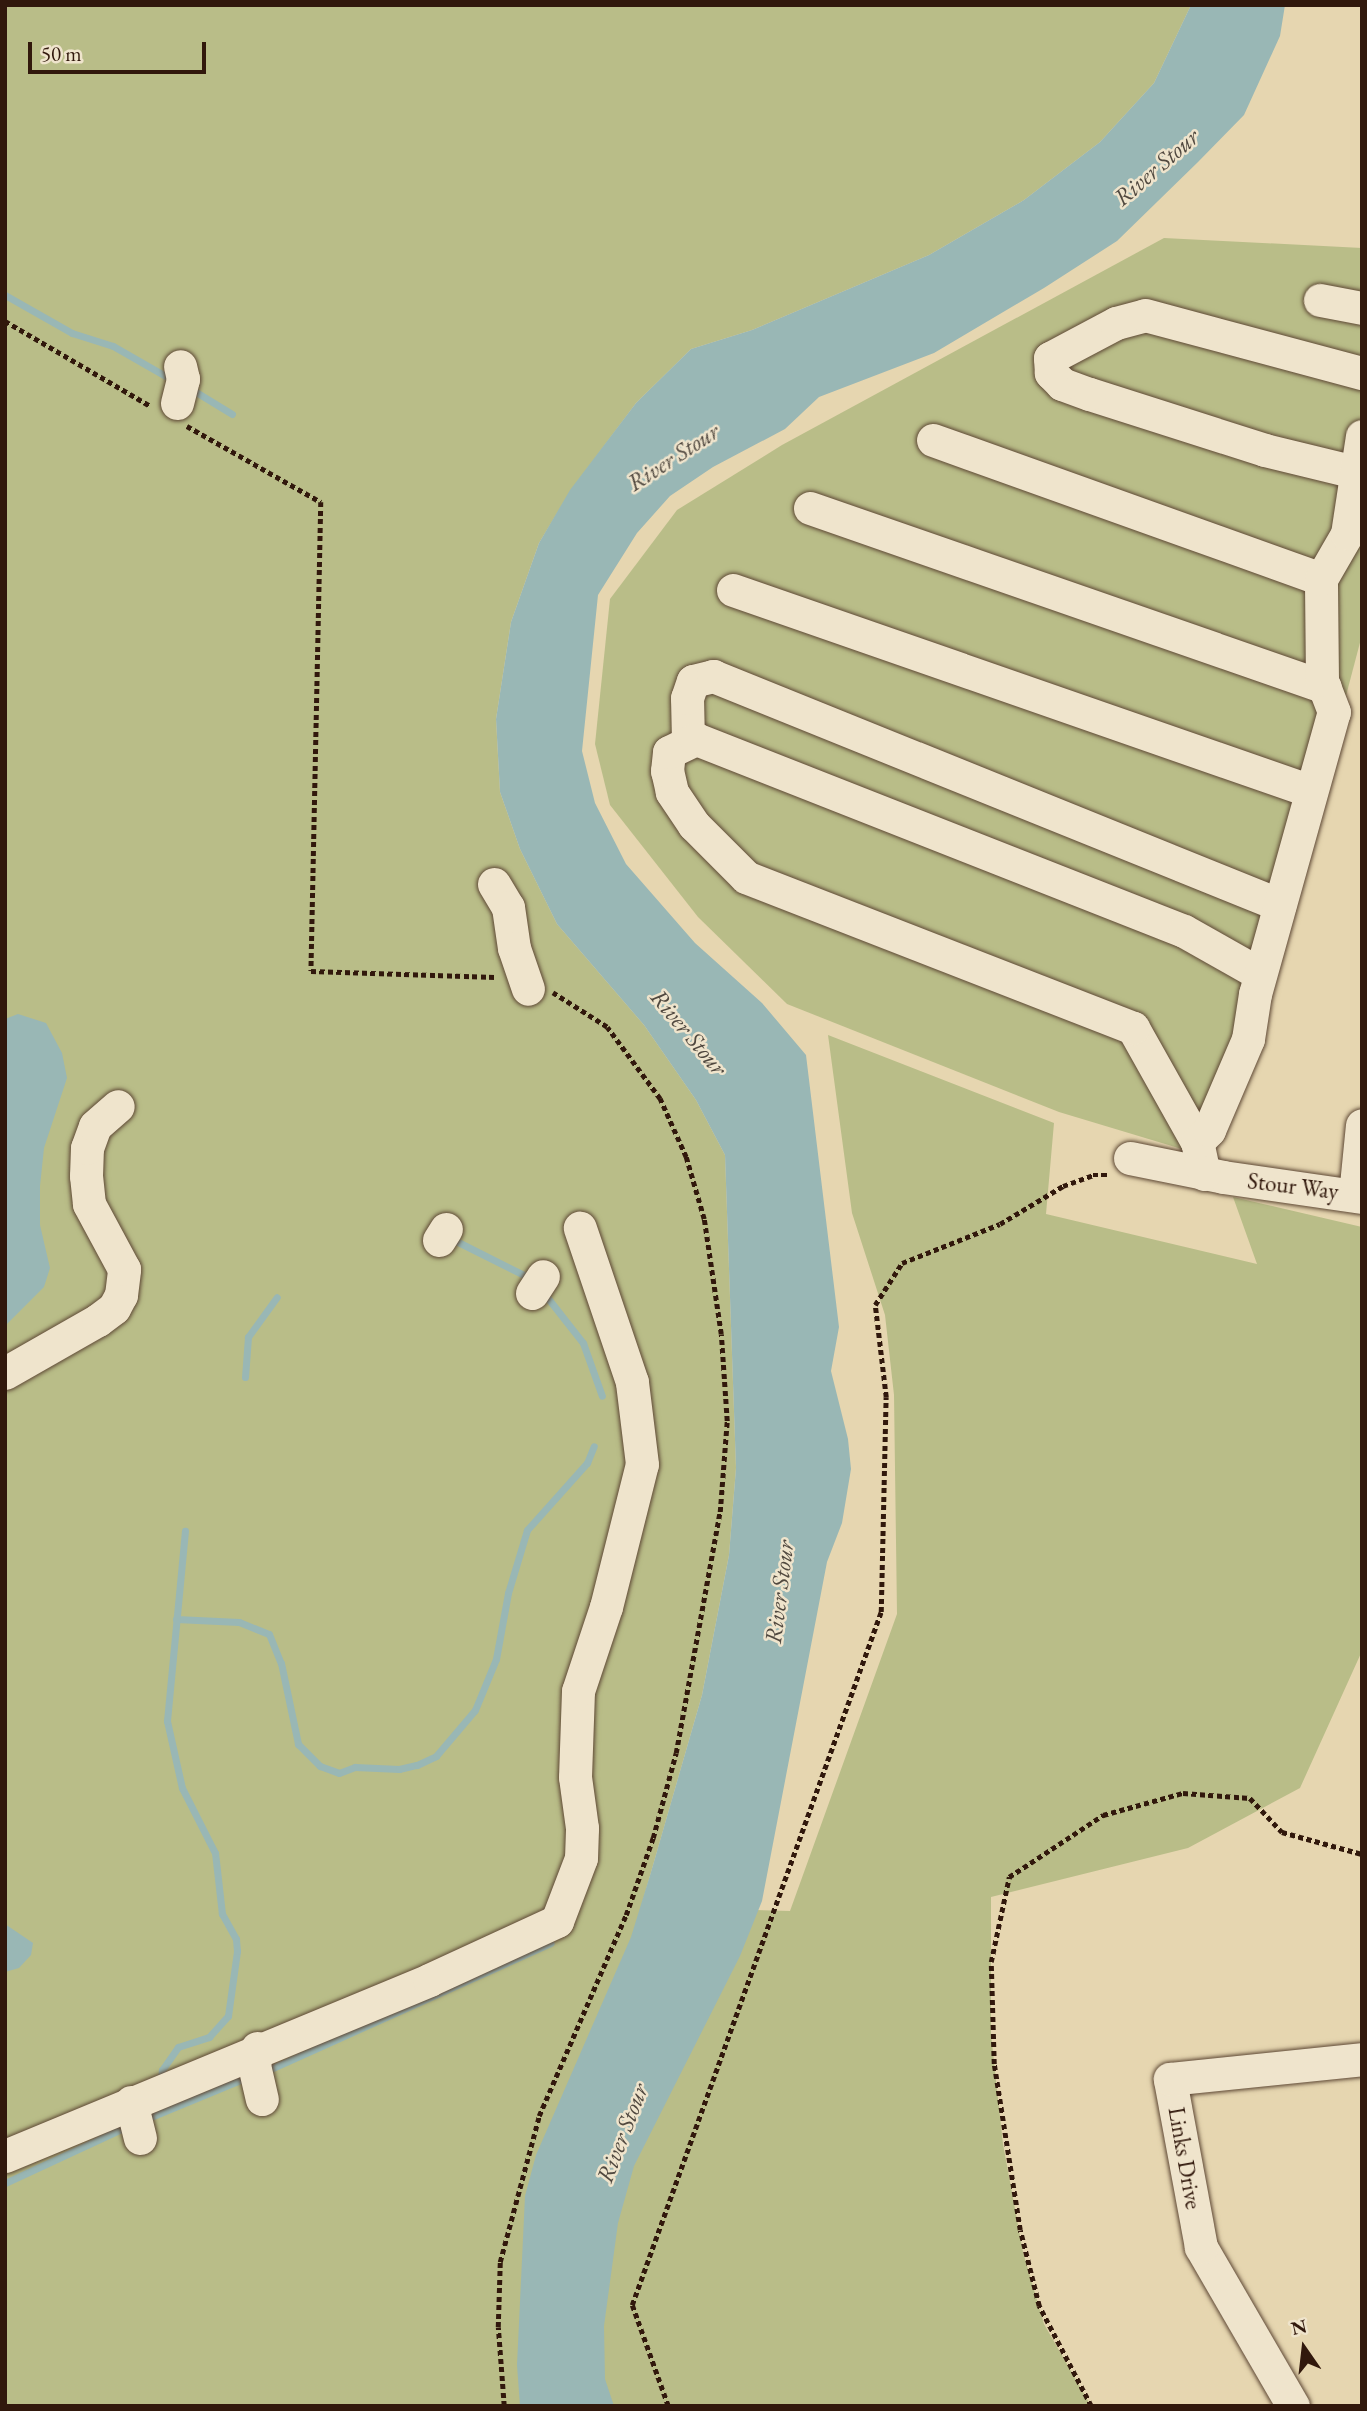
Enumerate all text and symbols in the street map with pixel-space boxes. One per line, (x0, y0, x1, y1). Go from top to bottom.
scale bar (32, 28, 210, 72)
text: 50 m (41, 40, 82, 67)
water label: River Stour (1107, 122, 1205, 212)
water label: River Stour (622, 417, 724, 497)
water label: River Stour (645, 983, 733, 1081)
street label: Stour Way (1246, 1167, 1340, 1205)
water label: River Stour (758, 1539, 800, 1645)
water label: River Stour (590, 2079, 654, 2187)
street label: Links Drive (1162, 2105, 1208, 2211)
north arrow (1269, 2313, 1339, 2383)
text: N (1288, 2313, 1309, 2341)

